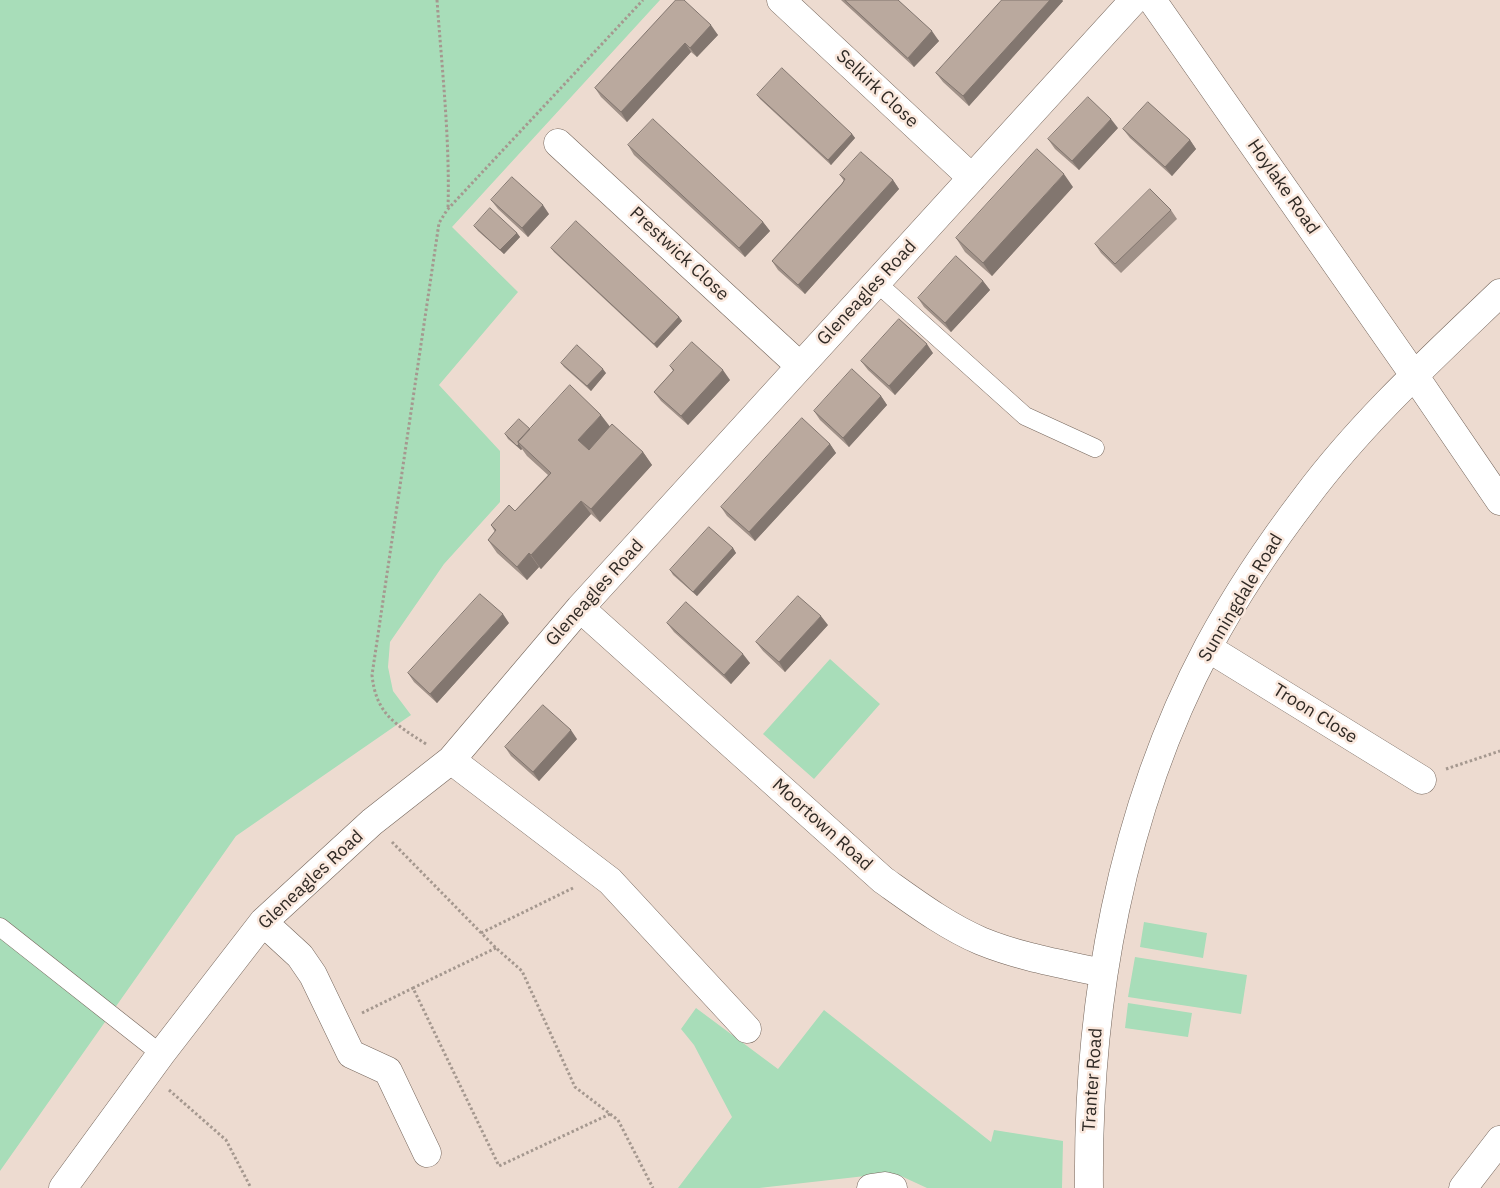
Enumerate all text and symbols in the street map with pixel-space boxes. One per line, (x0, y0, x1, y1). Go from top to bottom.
street label: Selkirk Close (831, 46, 923, 132)
street label: Hoylake Road (1242, 135, 1324, 239)
street label: Prestwick Close (625, 202, 733, 306)
street label: Gleneagles Road (813, 236, 921, 350)
street label: Sunningdale Road (1194, 530, 1288, 666)
street label: Gleneagles Road (542, 535, 648, 651)
street label: Troon Close (1269, 680, 1361, 748)
street label: Moortown Road (767, 774, 877, 876)
street label: Gleneagles Road (254, 826, 368, 934)
street label: Tranter Road (1079, 1027, 1107, 1133)

